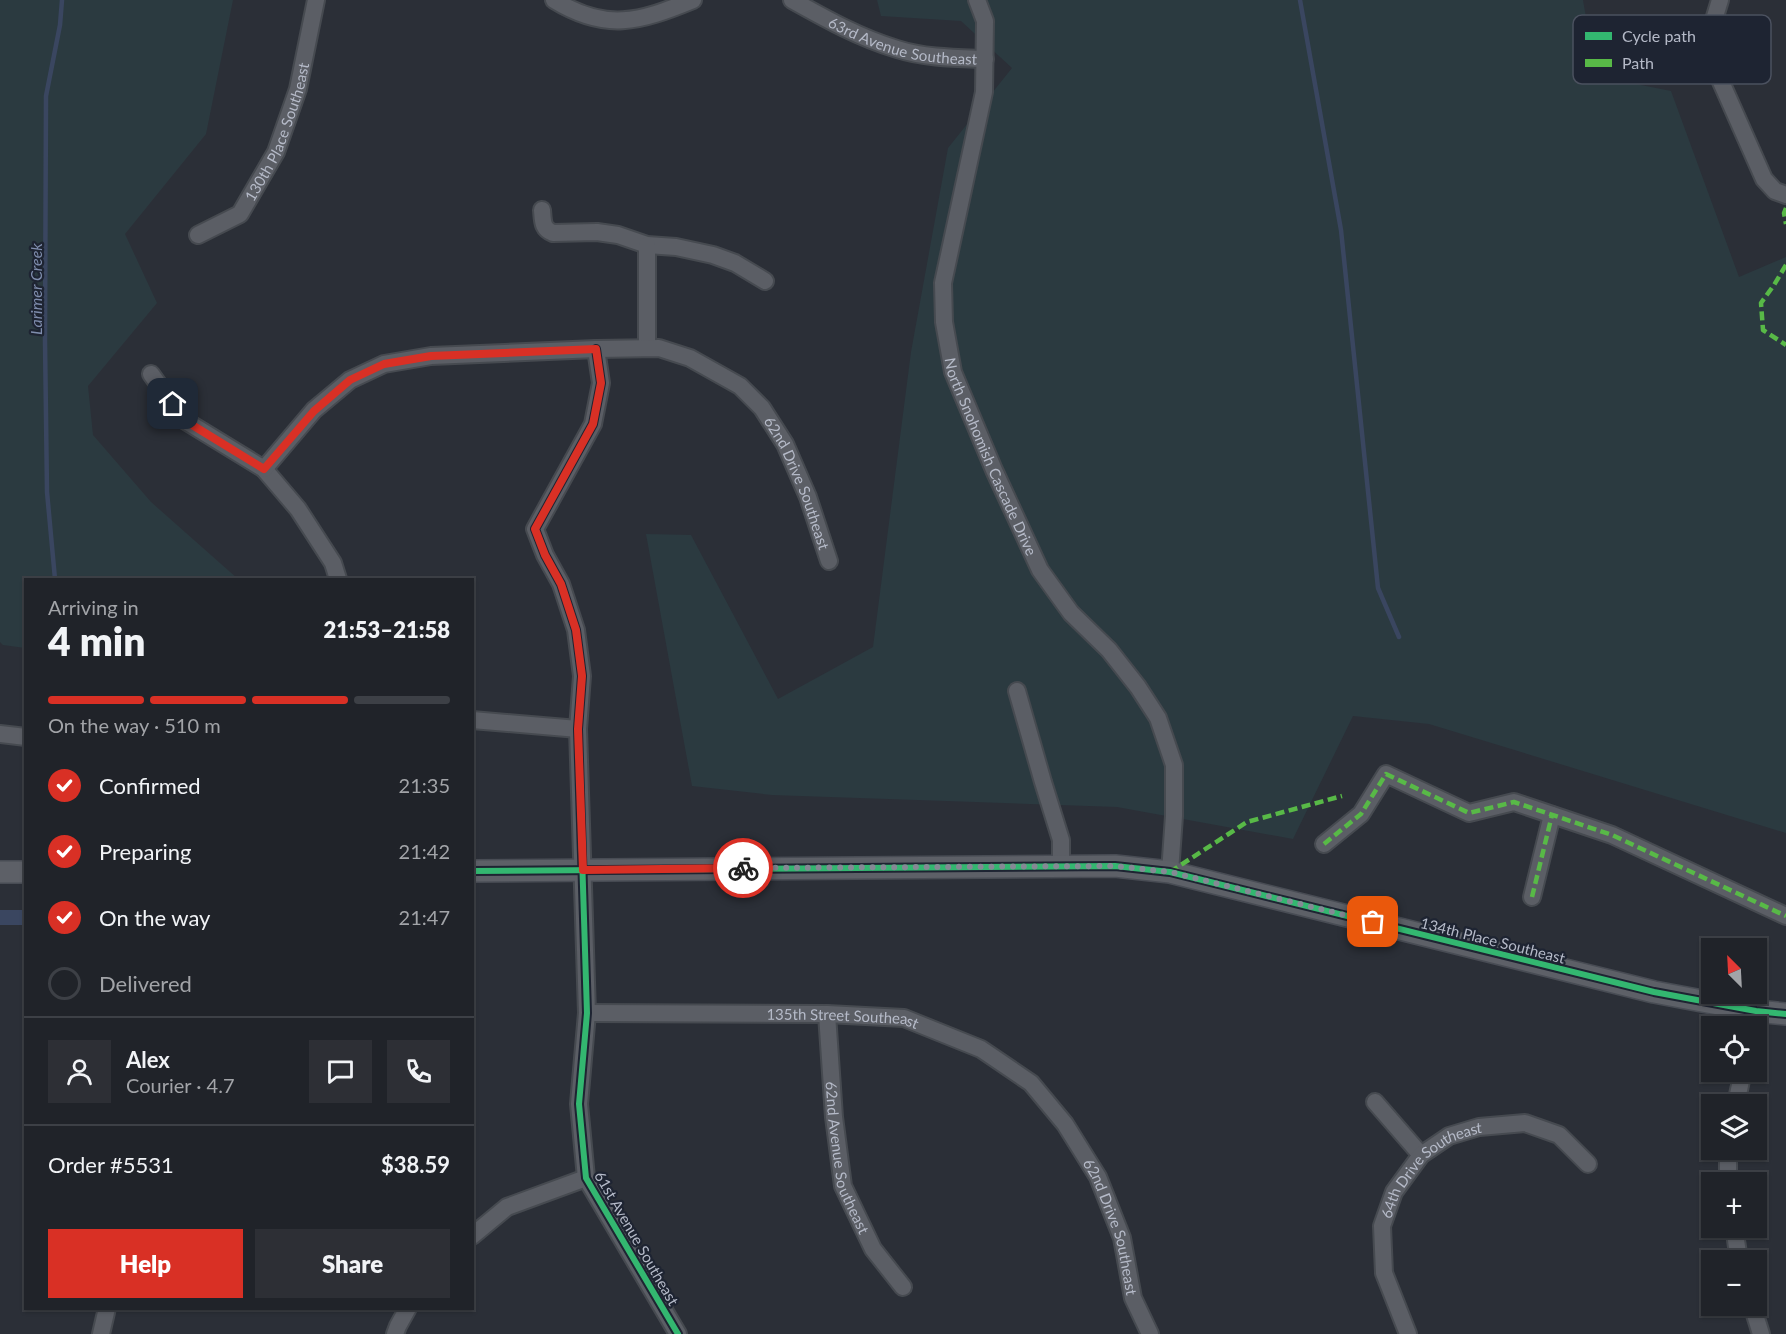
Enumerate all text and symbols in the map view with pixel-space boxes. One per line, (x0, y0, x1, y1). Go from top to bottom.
street label: 63rd Avenue Southeast (826, 13, 978, 68)
legend (1573, 15, 1771, 84)
text: Cycle path (1622, 26, 1696, 45)
text: Path (1622, 53, 1654, 72)
street label: 130th Place Southeast (241, 60, 312, 204)
water label: Larimer Creek (26, 243, 45, 335)
street label: North Snohomish Cascade Drive (942, 356, 1041, 558)
pin (147, 378, 198, 429)
icon: home (156, 387, 189, 420)
street label: 62nd Drive Southeast (761, 413, 834, 552)
text: Arriving in (48, 595, 139, 619)
text: 21:53–21:58 (324, 616, 450, 643)
text: 4 min (48, 618, 145, 664)
text: On the way · 510 m (48, 713, 221, 737)
icon: check (48, 769, 81, 802)
text: Confirmed (99, 772, 201, 799)
text: 21:35 (399, 773, 450, 797)
icon: check (48, 835, 81, 868)
text: Preparing (99, 838, 191, 865)
courier (713, 838, 773, 898)
text: 21:42 (399, 839, 450, 863)
icon: bike (727, 852, 760, 885)
pin (1347, 896, 1398, 947)
icon: check (48, 901, 81, 934)
text: On the way (99, 904, 210, 931)
text: 21:47 (399, 905, 450, 929)
icon: bag (1356, 905, 1389, 938)
street label: 134th Place Southeast (1419, 913, 1568, 967)
north arrow (1701, 938, 1767, 1004)
map controls (1701, 938, 1767, 1316)
text: Delivered (99, 970, 192, 997)
street label: 135th Street Southeast (766, 1005, 922, 1032)
button: locate (1701, 1016, 1767, 1082)
button: person (48, 1040, 111, 1103)
button: chat (309, 1040, 372, 1103)
button: phone (387, 1040, 450, 1103)
text: Alex (126, 1046, 170, 1073)
text: Courier · 4.7 (126, 1073, 235, 1097)
street label: 62nd Avenue Southeast (823, 1081, 874, 1237)
button: layers (1701, 1094, 1767, 1160)
street label: 64th Drive Southeast (1377, 1118, 1483, 1220)
text: Order #5531 (48, 1151, 174, 1178)
text: $38.59 (381, 1151, 450, 1178)
street label: 62nd Drive Southeast (1080, 1155, 1141, 1297)
street label: 61st Avenue Southeast (591, 1168, 683, 1309)
button: + (1701, 1172, 1767, 1238)
button: Help (48, 1229, 243, 1298)
button: Share (255, 1229, 450, 1298)
button: − (1701, 1250, 1767, 1316)

